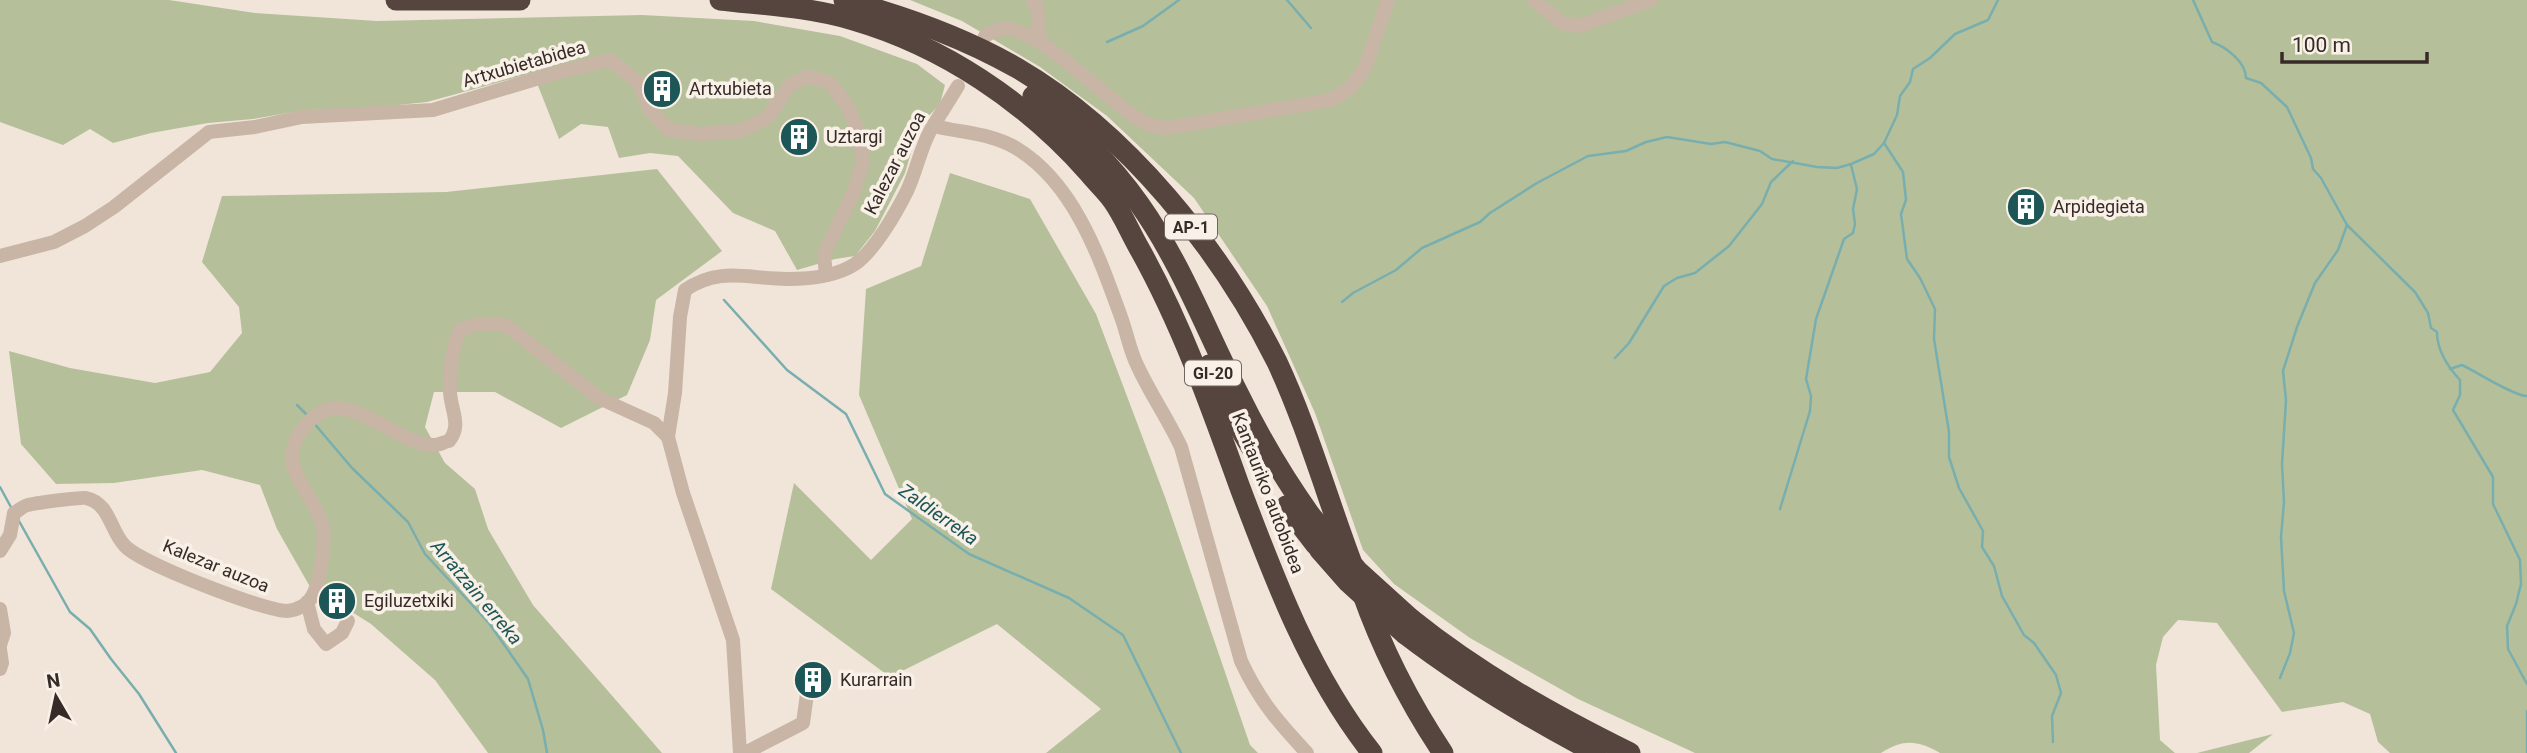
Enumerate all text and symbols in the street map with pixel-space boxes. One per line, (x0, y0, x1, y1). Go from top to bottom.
scale bar (2282, 21, 2427, 65)
text: 100 m (2292, 33, 2351, 57)
street label: Artxubietabidea (460, 36, 588, 91)
building icon: Artxubieta (641, 68, 683, 110)
place label: Artxubieta (689, 78, 772, 99)
street label: Kalezar auzoa (860, 108, 930, 218)
building icon: Uztargi (778, 116, 820, 158)
place label: Uztargi (826, 126, 883, 147)
building icon: Arpidegieta (2005, 186, 2047, 228)
place label: Arpidegieta (2053, 196, 2145, 217)
road number: AP-1 (1165, 215, 1217, 240)
road number: GI-20 (1185, 360, 1241, 386)
street label: Kantauriko autobidea (1228, 409, 1309, 576)
water label: Zaldierreka (894, 478, 983, 550)
water label: Arratzain erreka (425, 534, 527, 649)
street label: Kalezar auzoa (160, 535, 272, 596)
building icon: Egiluzetxiki (316, 580, 358, 622)
place label: Egiluzetxiki (364, 590, 454, 611)
building icon: Kurarrain (792, 659, 834, 701)
north arrow (21, 662, 91, 732)
text: N (45, 668, 62, 693)
place label: Kurarrain (840, 669, 913, 690)

